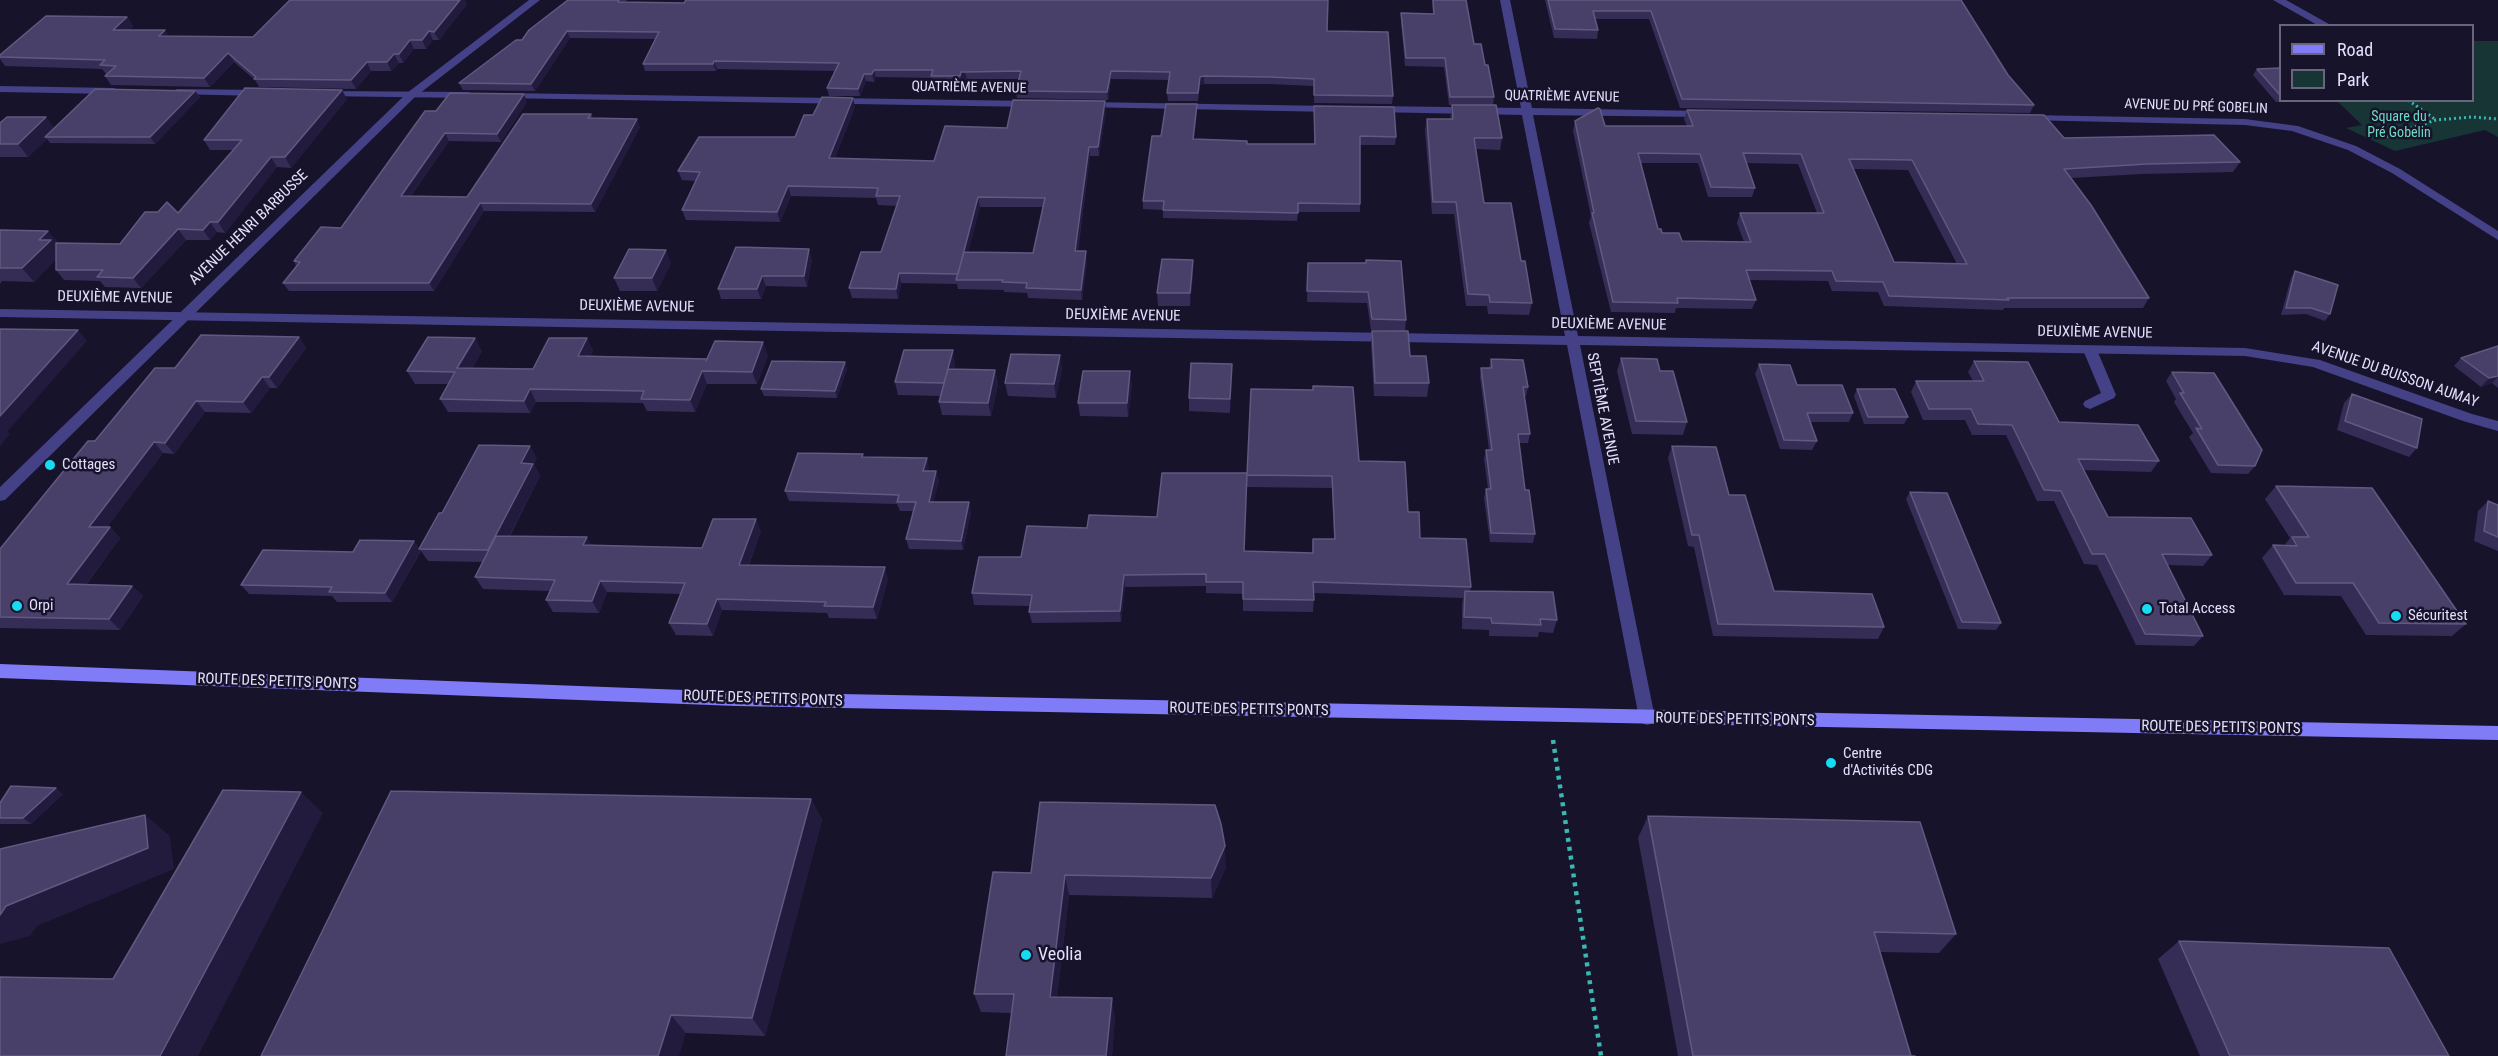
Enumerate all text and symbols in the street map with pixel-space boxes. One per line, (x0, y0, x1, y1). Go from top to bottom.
legend (2279, 24, 2474, 102)
text: Road (2337, 39, 2373, 60)
text: Park (2337, 69, 2369, 90)
street label: QUATRIÈME AVENUE (911, 79, 1027, 97)
street label: QUATRIÈME AVENUE (1504, 88, 1620, 106)
street label: AVENUE DU PRÉ GOBELIN (2124, 96, 2268, 118)
park label: Square du Pré Gobelin (2367, 109, 2431, 142)
street label: AVENUE HENRI BARBUSSE (186, 167, 312, 289)
street label: DEUXIÈME AVENUE (57, 288, 173, 308)
street label: DEUXIÈME AVENUE (579, 297, 695, 317)
street label: DEUXIÈME AVENUE (1065, 306, 1181, 326)
street label: DEUXIÈME AVENUE (1551, 315, 1667, 335)
street label: DEUXIÈME AVENUE (2037, 323, 2153, 343)
street label: AVENUE DU BUISSON AUMAY (2309, 338, 2481, 412)
street label: SEPTIÈME AVENUE (1582, 351, 1622, 467)
place label: Cottages (62, 456, 115, 474)
marker: Cottages (43, 458, 57, 472)
place label: Orpi (29, 597, 53, 615)
marker: Orpi (10, 599, 24, 613)
place label: Total Access (2159, 600, 2235, 618)
marker: Total Access (2140, 602, 2154, 616)
place label: Sécuritest (2408, 607, 2468, 625)
marker: Sécuritest (2389, 609, 2403, 623)
street label: ROUTE DES PETITS PONTS (197, 670, 357, 694)
street label: ROUTE DES PETITS PONTS (683, 687, 843, 711)
street label: ROUTE DES PETITS PONTS (1169, 700, 1329, 720)
street label: ROUTE DES PETITS PONTS (1655, 710, 1815, 730)
street label: ROUTE DES PETITS PONTS (2141, 718, 2301, 738)
place label: Centre d'Activités CDG (1843, 745, 1933, 780)
marker: Centre d'Activités CDG (1824, 756, 1838, 770)
place label: Veolia (1038, 944, 1082, 966)
marker: Veolia (1019, 948, 1033, 962)

